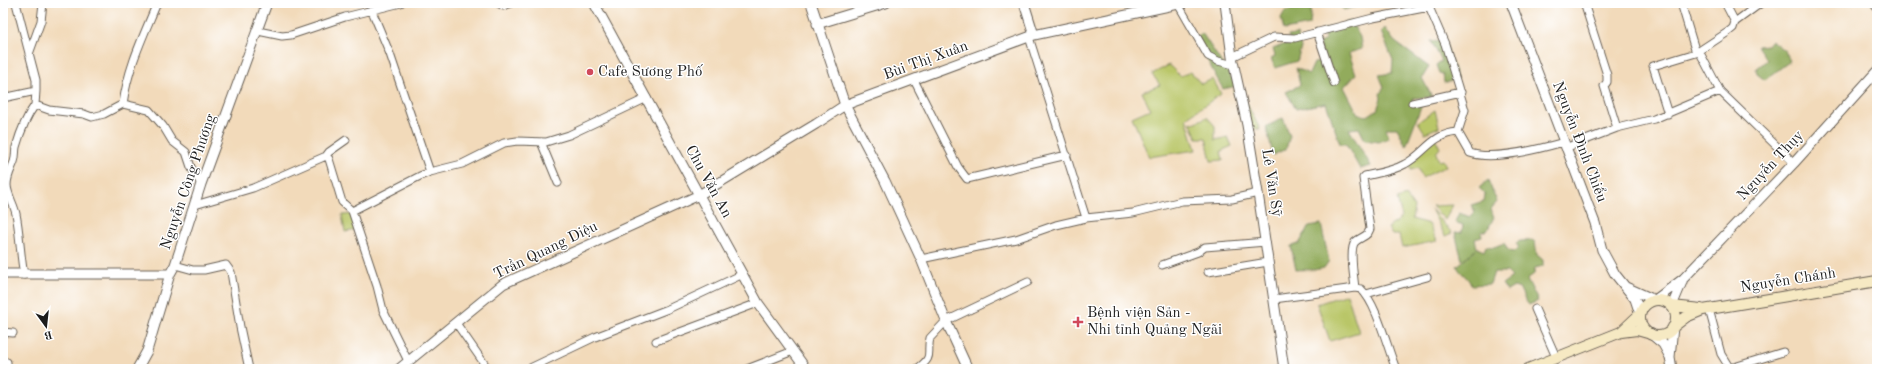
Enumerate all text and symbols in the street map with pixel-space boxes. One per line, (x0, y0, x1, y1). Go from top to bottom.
street label: Bùi Thị Xuân (882, 39, 970, 83)
place label: Cafe Sương Phố (598, 64, 703, 80)
marker: Cafe Sương Phố (585, 67, 595, 77)
street label: Nguyễn Đình Chiểu (1549, 79, 1611, 204)
street label: Nguyễn Công Phương (158, 112, 219, 252)
street label: Nguyễn Thụy (1734, 127, 1807, 204)
street label: Chu Văn An (682, 143, 734, 221)
street label: Lê Văn Sỹ (1258, 148, 1284, 218)
street label: Trần Quang Diệu (491, 218, 600, 283)
street label: Nguyễn Chánh (1739, 265, 1837, 296)
north arrow (26, 306, 66, 346)
place label: Bệnh viện Sản - Nhi tỉnh Quảng Ngãi (1087, 306, 1222, 338)
marker: Bệnh viện Sản - Nhi tỉnh Quảng Ngãi (1072, 316, 1084, 328)
text: B (43, 328, 53, 341)

